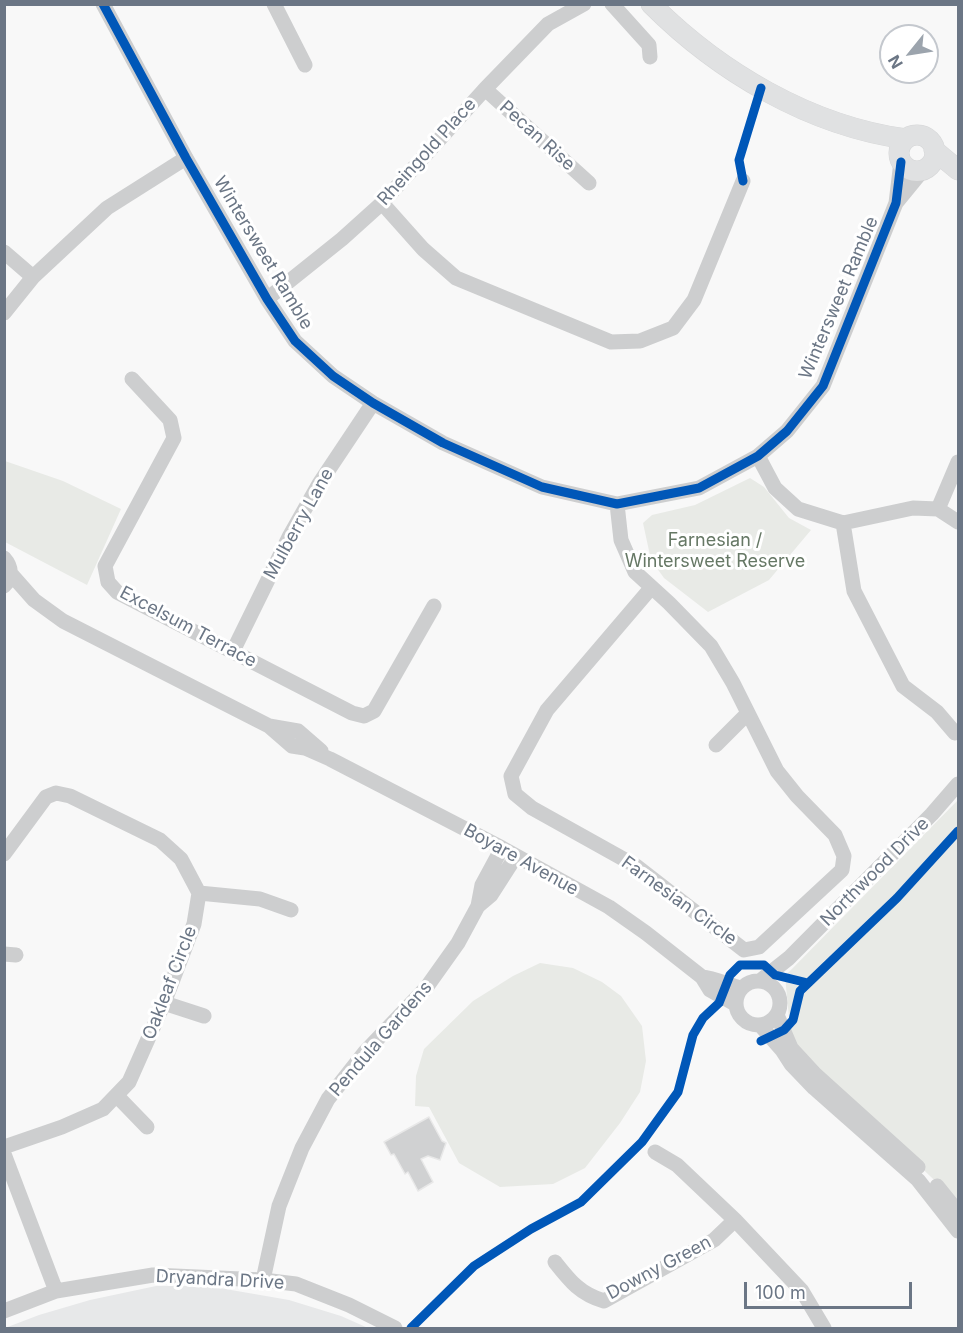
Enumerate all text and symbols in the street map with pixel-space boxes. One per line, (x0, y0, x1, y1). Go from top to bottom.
north arrow (879, 24, 939, 84)
text: N (883, 52, 907, 72)
street label: Rheingold Place (373, 94, 481, 210)
street label: Pecan Rise (495, 96, 579, 176)
street label: Wintersweet Ramble (209, 173, 317, 333)
street label: Wintersweet Ramble (795, 213, 883, 383)
street label: Mulberry Lane (260, 465, 338, 583)
park label: Farnesian / Wintersweet Reserve (625, 530, 805, 572)
street label: Excelsum Terrace (116, 582, 260, 672)
street label: Northwood Drive (816, 813, 934, 931)
street label: Boyare Avenue (460, 820, 582, 900)
street label: Farnesian Circle (617, 852, 741, 950)
street label: Oakleaf Circle (138, 923, 202, 1043)
street label: Pendula Gardens (325, 977, 437, 1101)
street label: Downy Green (603, 1231, 715, 1305)
street label: Dryandra Drive (155, 1266, 285, 1294)
scale bar (747, 1270, 915, 1308)
text: 100 m (755, 1282, 806, 1303)

